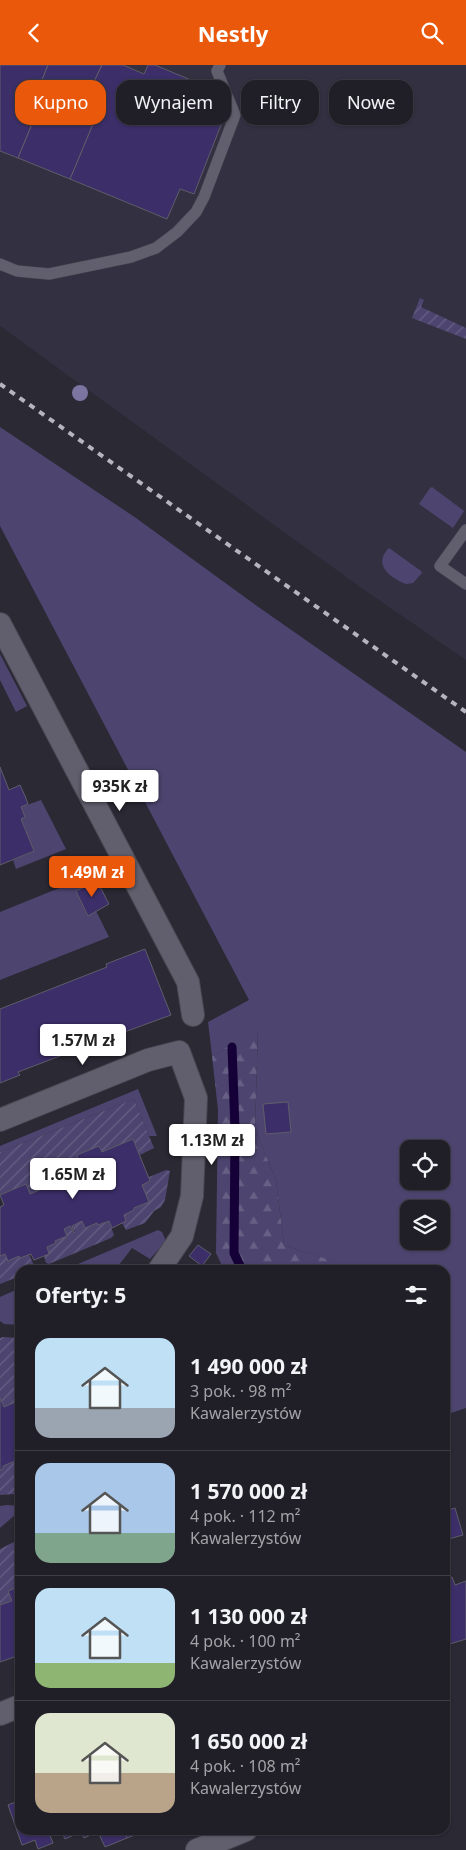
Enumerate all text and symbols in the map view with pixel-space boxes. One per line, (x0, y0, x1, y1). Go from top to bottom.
text: Nestly (198, 18, 268, 48)
icon: back (20, 19, 48, 47)
icon: search (418, 19, 446, 47)
chip: Kupno (15, 80, 106, 125)
chip: Wynajem (116, 80, 231, 125)
chip: Filtry (241, 80, 319, 125)
chip: Nowe (329, 80, 413, 125)
pin: 935K zł (74, 769, 166, 812)
text: 935K zł (92, 775, 148, 797)
pin: 1.49M zł (40, 855, 144, 898)
text: 1.49M zł (60, 861, 124, 883)
pin: 1.57M zł (31, 1023, 135, 1066)
text: 1.57M zł (51, 1029, 115, 1051)
pin: 1.13M zł (160, 1123, 264, 1166)
text: 1.13M zł (180, 1129, 244, 1151)
map controls (400, 1140, 450, 1250)
button: locate (400, 1140, 450, 1190)
pin: 1.65M zł (21, 1157, 125, 1200)
text: 1.65M zł (41, 1163, 105, 1185)
button: layers (400, 1200, 450, 1250)
text: Oferty: 5 (35, 1281, 126, 1309)
icon: filters (402, 1281, 430, 1309)
text: 1 490 000 zł (190, 1352, 307, 1380)
icon: home (75, 1358, 135, 1418)
text: 3 pok. · 98 m² (190, 1380, 291, 1402)
text: Kawalerzystów (190, 1402, 301, 1424)
text: 1 570 000 zł (190, 1477, 307, 1505)
icon: home (75, 1483, 135, 1543)
text: 4 pok. · 112 m² (190, 1505, 300, 1527)
text: Kawalerzystów (190, 1527, 301, 1549)
text: 1 130 000 zł (190, 1602, 307, 1630)
icon: home (75, 1608, 135, 1668)
text: 4 pok. · 100 m² (190, 1630, 300, 1652)
text: Kawalerzystów (190, 1652, 301, 1674)
text: 1 650 000 zł (190, 1727, 307, 1755)
icon: home (75, 1733, 135, 1793)
text: 4 pok. · 108 m² (190, 1755, 300, 1777)
text: Kawalerzystów (190, 1777, 301, 1799)

